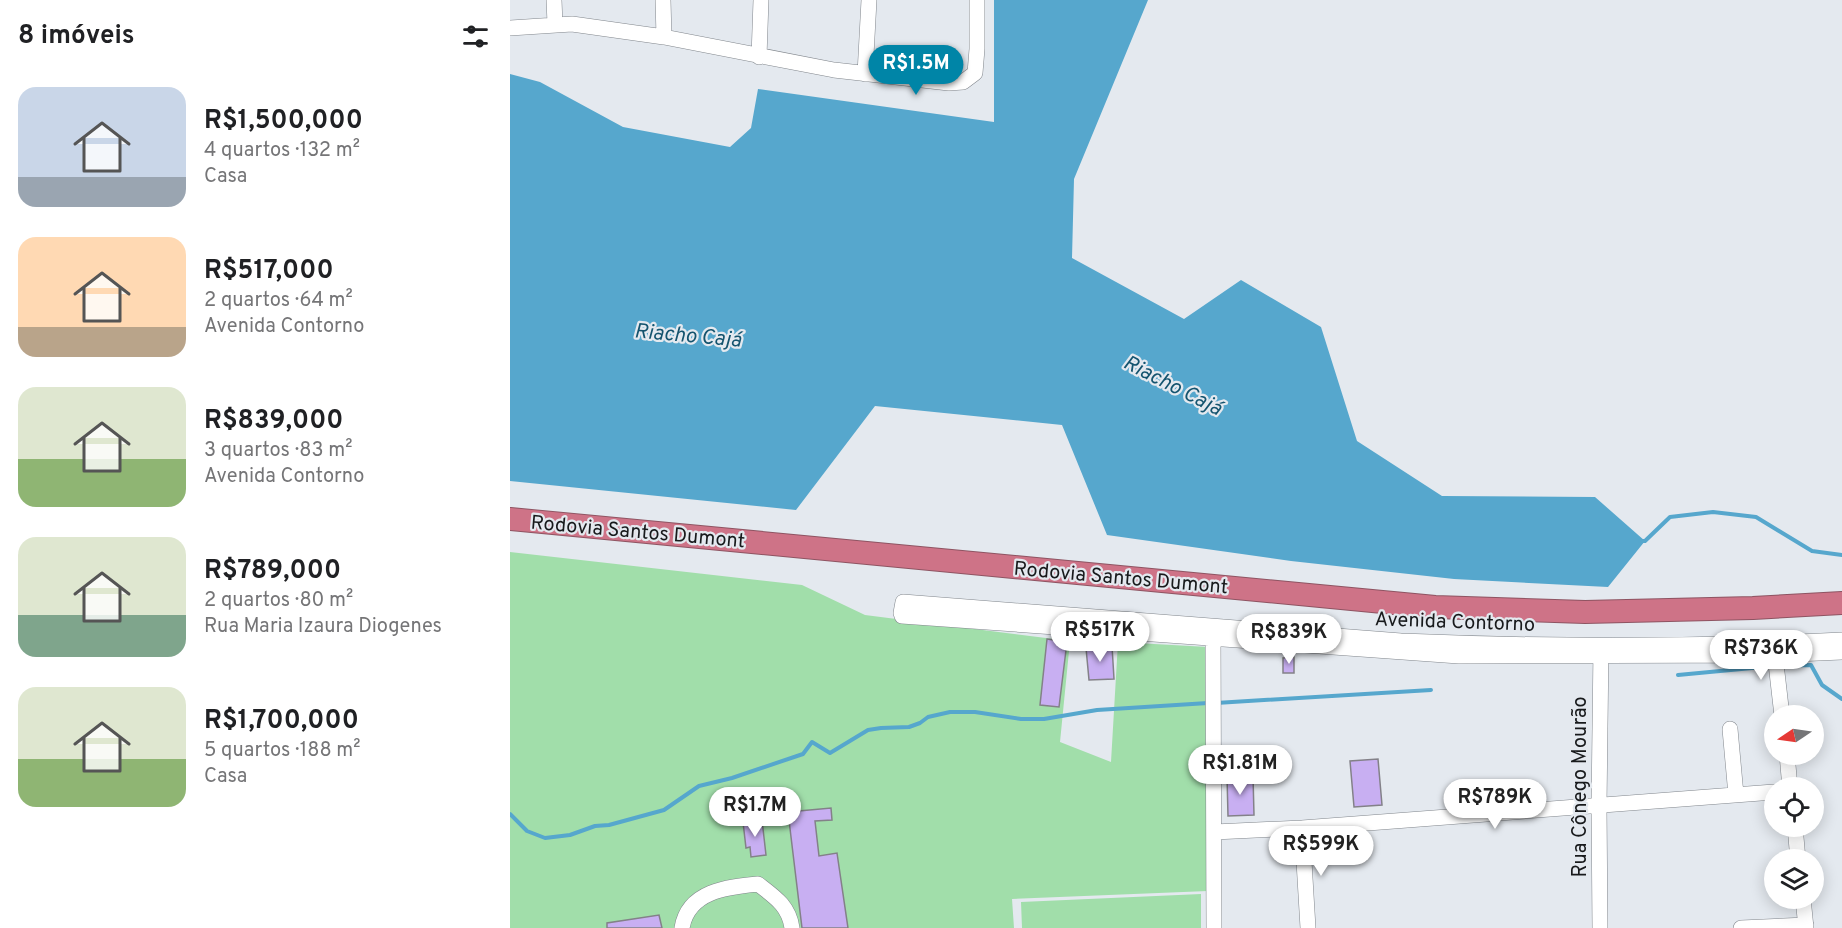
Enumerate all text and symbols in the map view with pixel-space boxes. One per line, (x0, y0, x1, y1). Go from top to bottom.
text: 8 imóveis (18, 20, 135, 53)
icon: filters (459, 20, 492, 53)
pin: R$1.5M (867, 45, 965, 96)
text: R$1.5M (882, 51, 950, 77)
text: R$1,500,000 (204, 105, 363, 138)
icon: home (66, 111, 138, 183)
text: 4 quartos · 132 m² (204, 138, 360, 164)
text: Casa (204, 164, 247, 190)
text: R$517,000 (204, 255, 334, 288)
icon: home (66, 261, 138, 333)
text: 2 quartos · 64 m² (204, 288, 353, 314)
text: Avenida Contorno (204, 314, 364, 340)
water label: Riacho Cajá (633, 318, 745, 355)
water label: Riacho Cajá (1118, 350, 1228, 424)
text: R$839,000 (204, 405, 343, 438)
icon: home (66, 411, 138, 483)
text: 3 quartos · 83 m² (204, 438, 353, 464)
text: Avenida Contorno (204, 464, 364, 490)
street label: Rodovia Santos Dumont (530, 511, 746, 555)
text: R$789,000 (204, 555, 341, 588)
street label: Rodovia Santos Dumont (1013, 557, 1229, 601)
icon: home (66, 561, 138, 633)
text: 2 quartos · 80 m² (204, 588, 353, 614)
street label: Avenida Contorno (1374, 607, 1536, 639)
pin: R$517K (1051, 612, 1149, 663)
text: Rua Maria Izaura Diogenes (204, 614, 442, 640)
pin: R$839K (1240, 614, 1338, 665)
text: R$517K (1065, 618, 1135, 644)
text: R$839K (1251, 620, 1327, 646)
pin: R$736K (1712, 630, 1810, 681)
text: R$736K (1724, 636, 1798, 662)
street label: Rua Cônego Mourão (1568, 696, 1594, 878)
text: R$1,700,000 (204, 705, 359, 738)
north arrow (1764, 705, 1824, 765)
map controls (1764, 705, 1824, 909)
icon: home (66, 711, 138, 783)
text: 5 quartos · 188 m² (204, 738, 361, 764)
pin: R$1.81M (1185, 745, 1295, 796)
text: R$1.81M (1202, 751, 1278, 777)
text: Casa (204, 764, 247, 790)
button: locate (1764, 777, 1824, 837)
pin: R$789K (1446, 779, 1544, 830)
text: R$789K (1458, 785, 1533, 811)
pin: R$1.7M (706, 787, 804, 838)
text: R$1.7M (723, 793, 787, 819)
pin: R$599K (1272, 826, 1370, 877)
text: R$599K (1283, 832, 1359, 858)
button: layers (1764, 849, 1824, 909)

